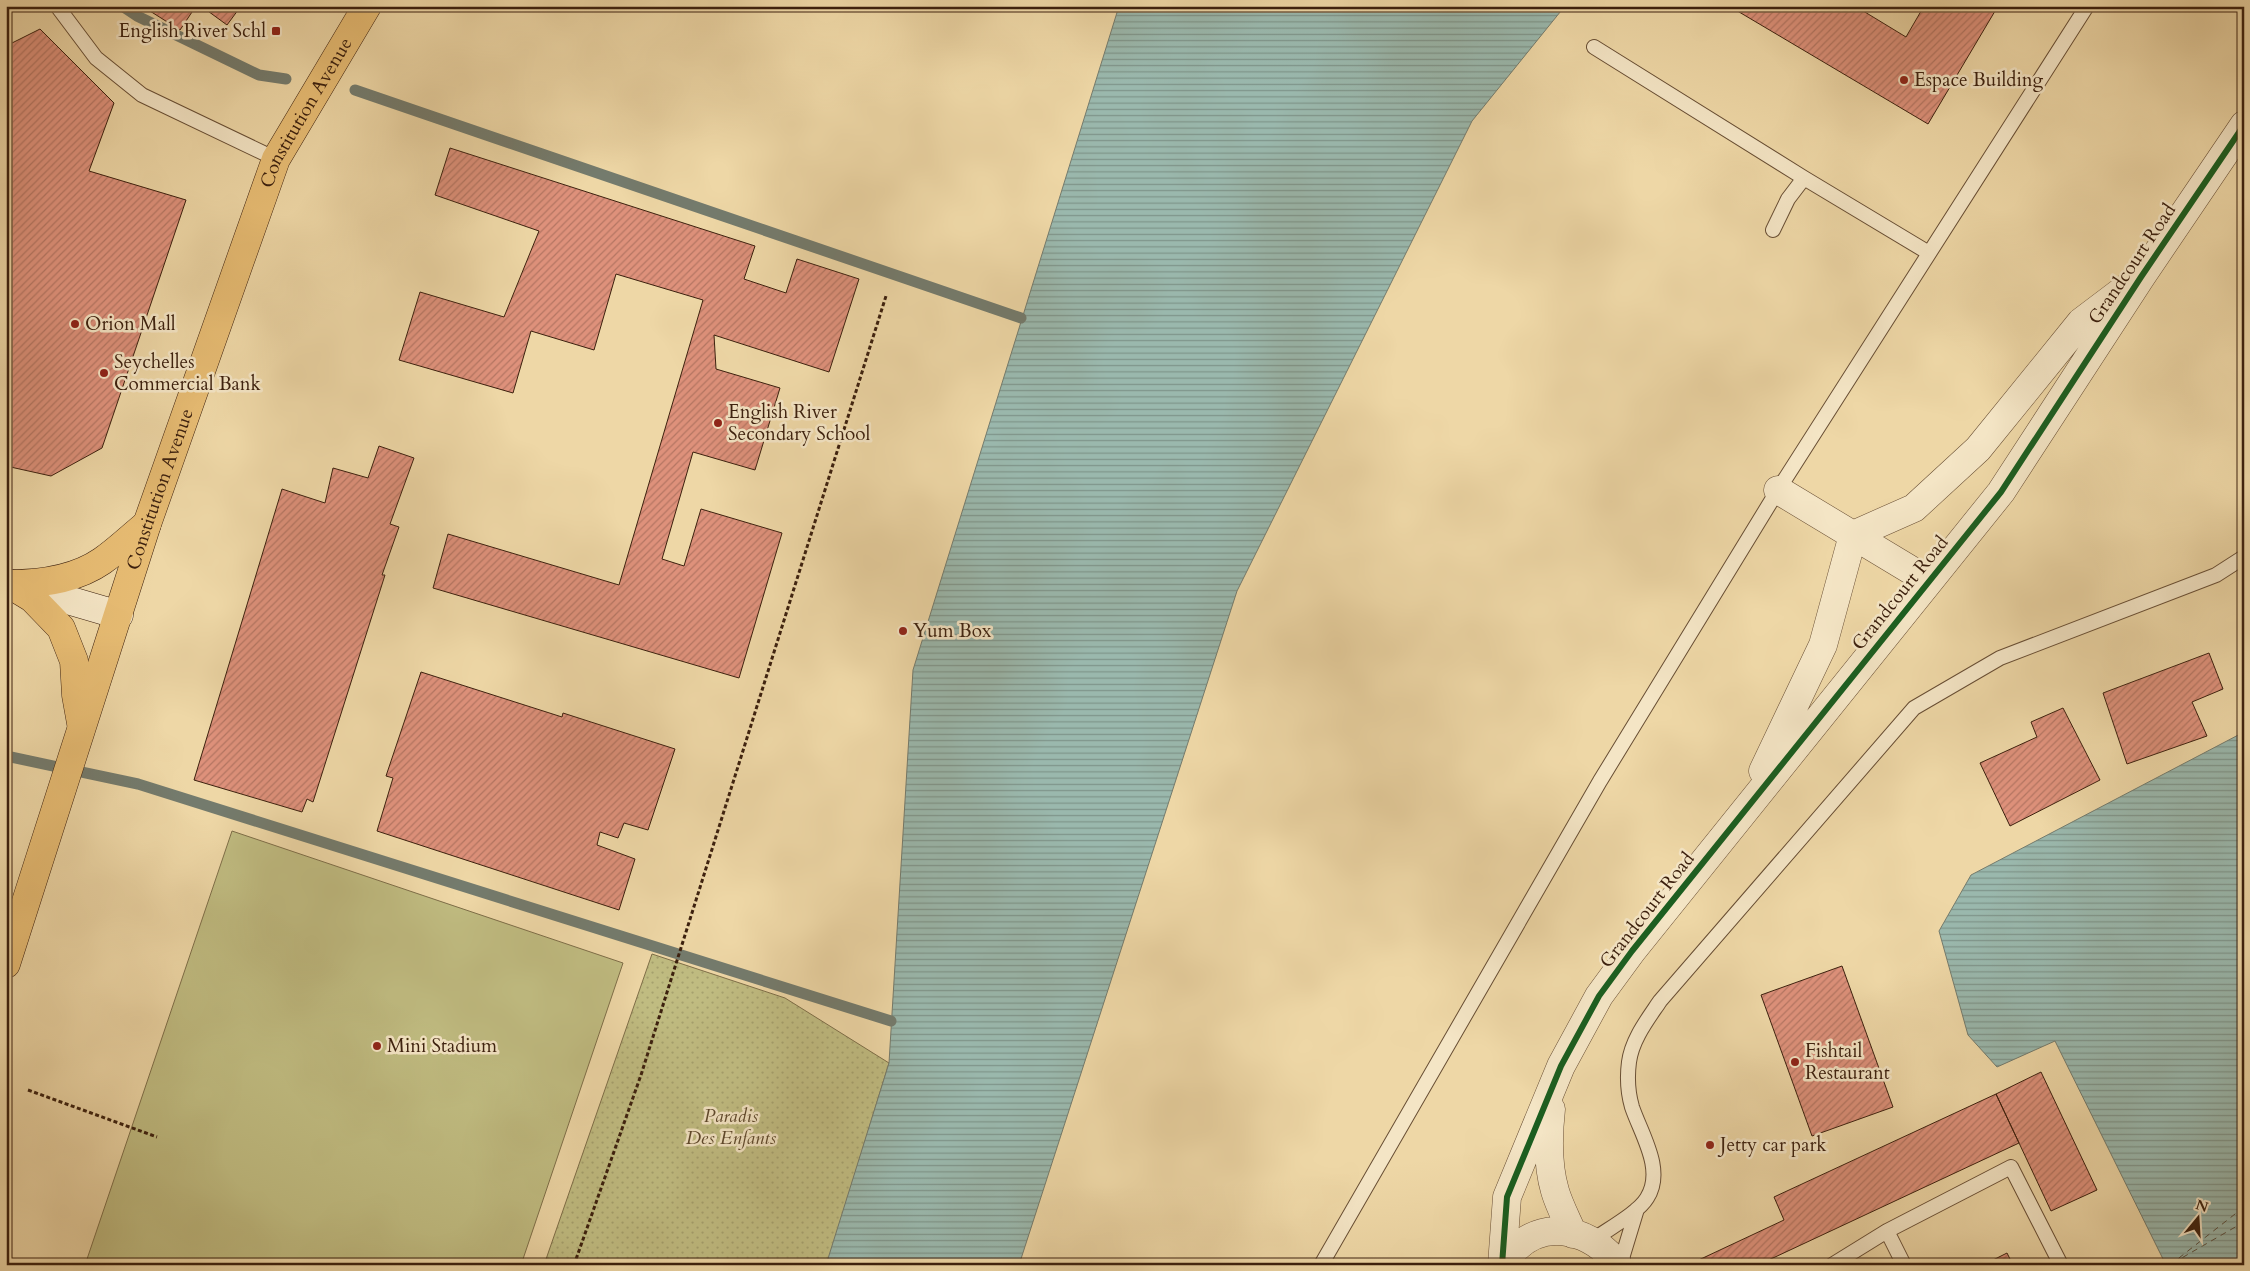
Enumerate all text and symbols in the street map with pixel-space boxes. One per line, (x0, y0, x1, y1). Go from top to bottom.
place label: English River Schl (119, 18, 266, 44)
marker: English River Schl (270, 25, 282, 37)
street label: Constitution Avenue (254, 33, 358, 191)
place label: Espace Building (1914, 67, 2044, 93)
marker: Espace Building (1898, 74, 1910, 86)
street label: Grandcourt Road (2082, 199, 2182, 329)
place label: Orion Mall (85, 311, 176, 337)
marker: Orion Mall (69, 318, 81, 330)
place label: Seychelles Commercial Bank (114, 349, 262, 397)
marker: Seychelles Commercial Bank (98, 367, 110, 379)
place label: English River Secondary School (728, 399, 870, 447)
street label: Constitution Avenue (120, 405, 200, 573)
marker: English River Secondary School (712, 417, 724, 429)
street label: Grandcourt Road (1846, 530, 1954, 656)
place label: Yum Box (913, 618, 992, 644)
marker: Yum Box (897, 625, 909, 637)
street label: Grandcourt Road (1594, 847, 1700, 973)
place label: Mini Stadium (387, 1033, 498, 1059)
place label: Fishtail Restaurant (1805, 1038, 1890, 1086)
marker: Mini Stadium (371, 1040, 383, 1052)
marker: Fishtail Restaurant (1789, 1056, 1801, 1068)
park label: Paradis Des Enfants (686, 1103, 777, 1151)
place label: Jetty car park (1717, 1132, 1827, 1158)
marker: Jetty car park (1704, 1139, 1716, 1151)
north arrow (2172, 1194, 2222, 1244)
text: N (2193, 1195, 2211, 1217)

